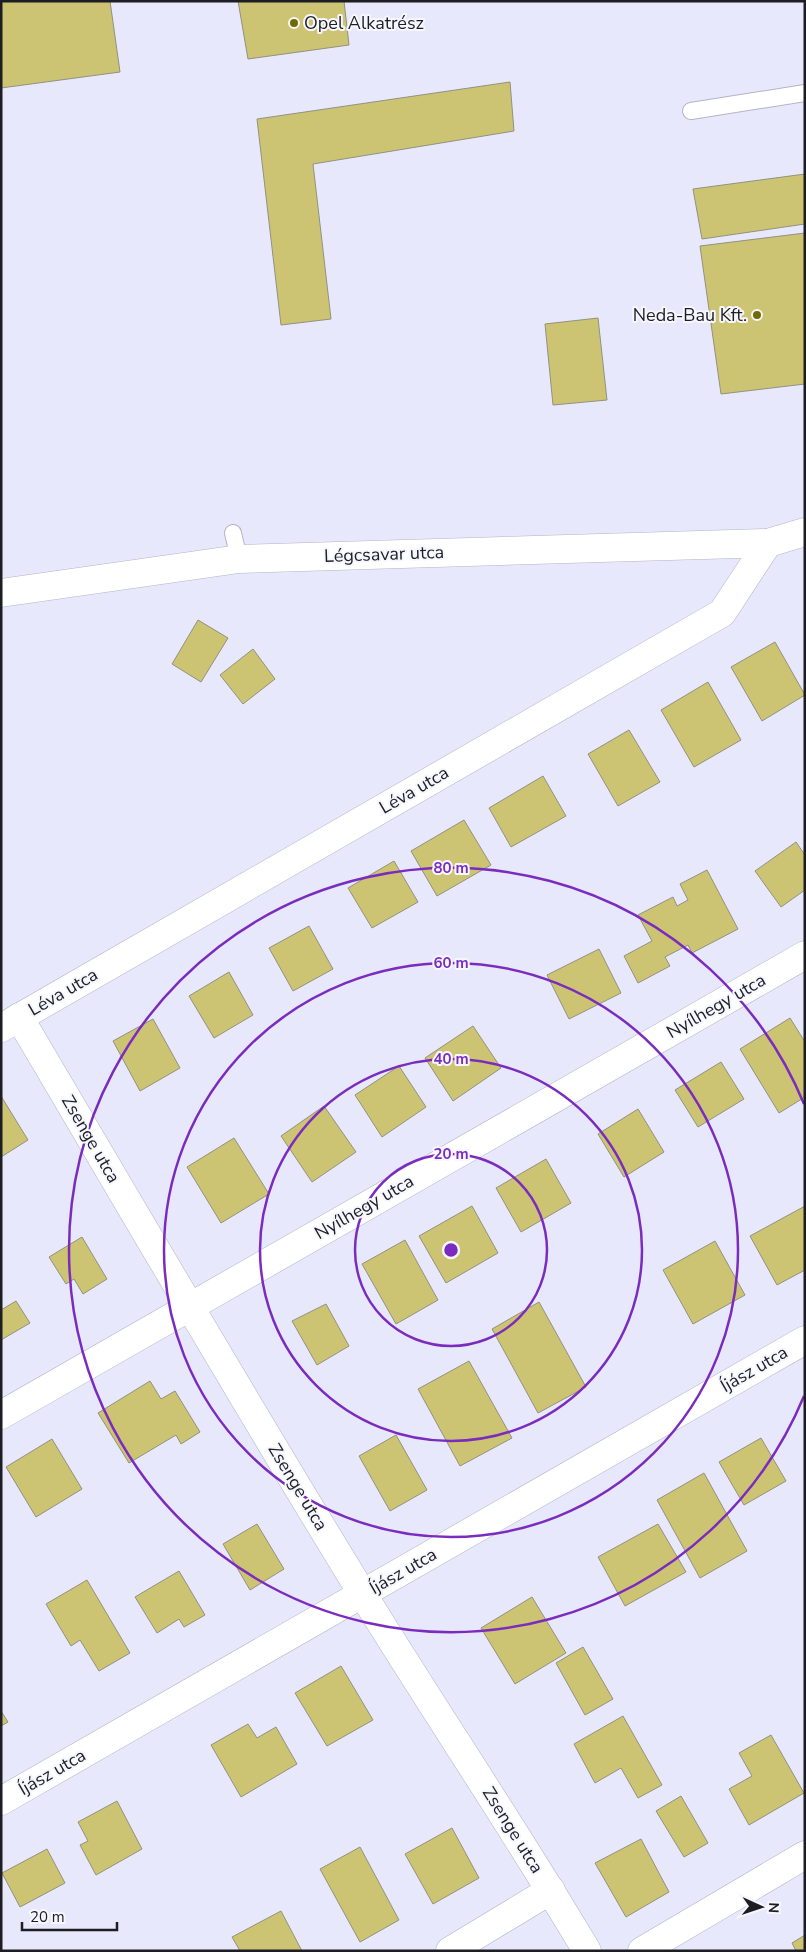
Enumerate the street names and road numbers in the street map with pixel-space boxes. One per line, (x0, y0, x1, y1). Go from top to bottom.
street label: Légcsavar utca (324, 540, 444, 568)
street label: Léva utca (375, 760, 453, 820)
street label: Léva utca (24, 962, 102, 1022)
street label: Nyílhegy utca (662, 968, 770, 1044)
street label: Zsenge utca (56, 1091, 126, 1187)
street label: Nyílhegy utca (310, 1169, 418, 1245)
street label: Íjász utca (716, 1340, 792, 1398)
street label: Zsenge utca (263, 1439, 333, 1535)
street label: Íjász utca (365, 1542, 441, 1600)
street label: Íjász utca (14, 1743, 90, 1801)
street label: Zsenge utca (477, 1782, 549, 1878)

